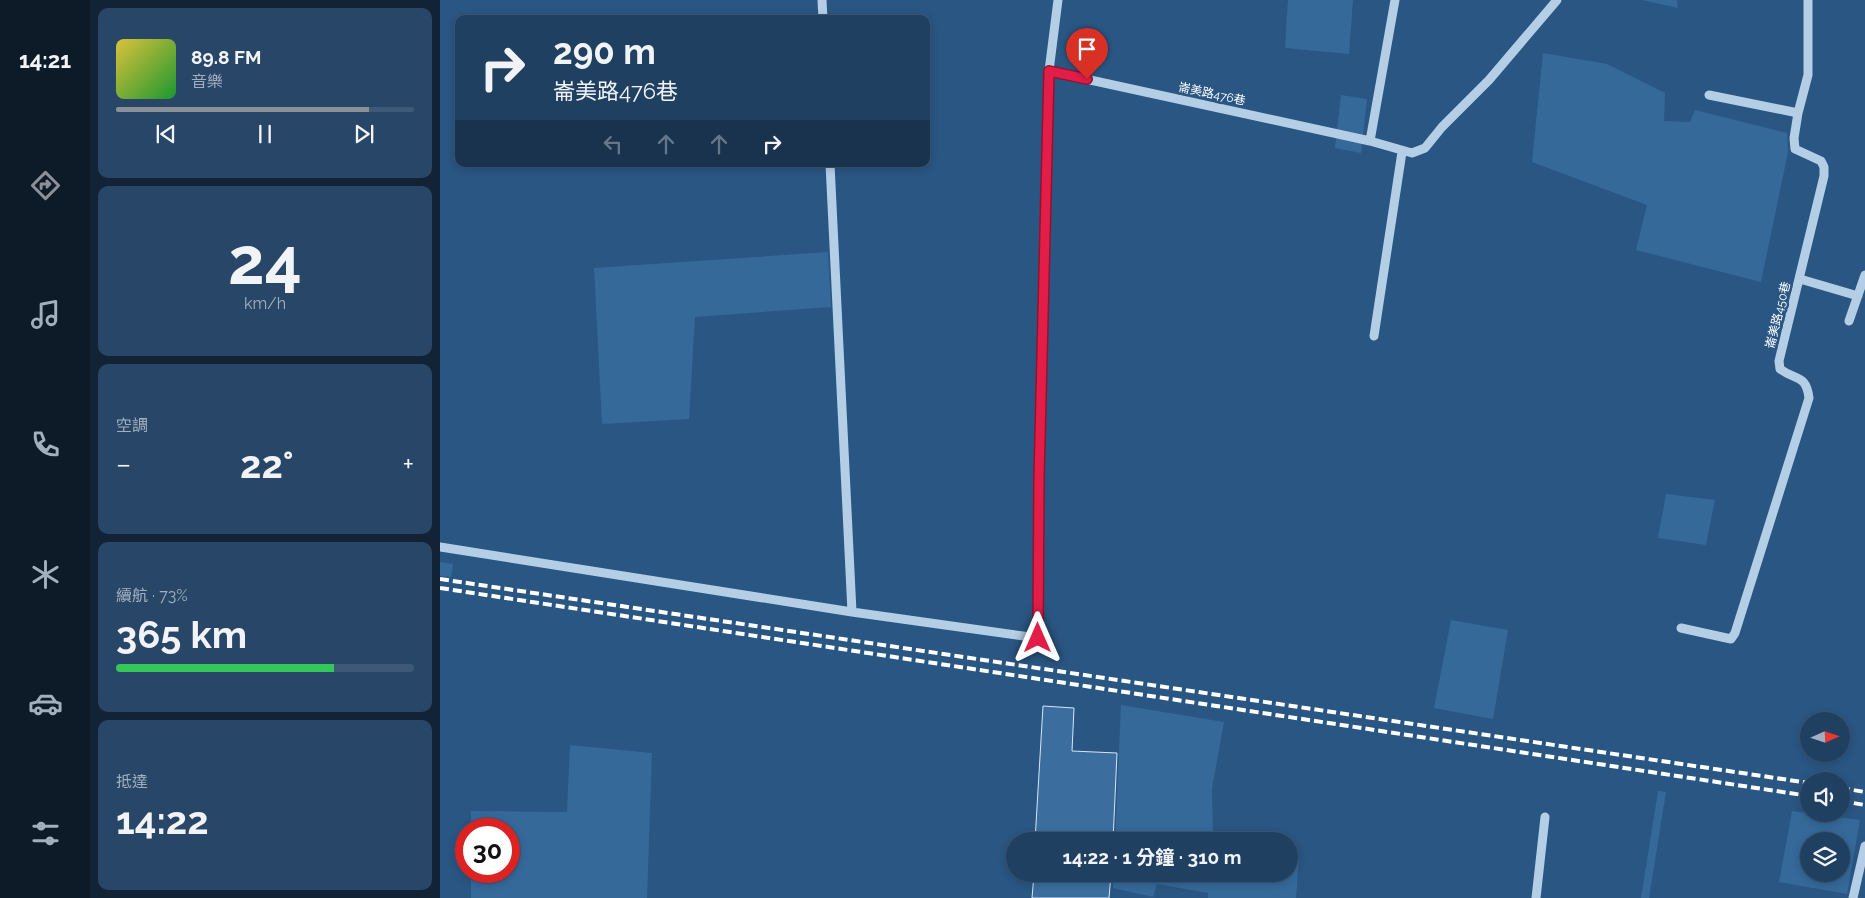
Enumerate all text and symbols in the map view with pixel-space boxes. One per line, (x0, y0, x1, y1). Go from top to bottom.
pin (1066, 28, 1108, 79)
text: 290 m (553, 31, 656, 72)
icon: right (470, 35, 535, 100)
icon: arrive (1073, 35, 1101, 63)
text: 89.8 FM (191, 46, 261, 68)
text: 14:21 (19, 47, 71, 73)
text: 音樂 (191, 72, 223, 91)
text: 崙美路476巷 (553, 78, 678, 104)
street label: 崙美路476巷 (1177, 80, 1247, 108)
icon: previous (152, 120, 180, 148)
icon: pause (251, 120, 279, 148)
icon: next (350, 120, 378, 148)
icon: left (599, 130, 627, 158)
icon: ahead (652, 130, 680, 158)
icon: ahead (705, 130, 733, 158)
icon: right (758, 130, 786, 158)
icon: directions (28, 168, 63, 203)
text: 24 (228, 223, 302, 299)
street label: 崙美路450巷 (1763, 280, 1793, 350)
text: km/h (244, 294, 286, 313)
icon: music (28, 297, 63, 332)
text: 空調 (116, 416, 148, 435)
icon: phone (28, 427, 63, 462)
text: 22° (240, 442, 293, 487)
text: − (116, 448, 131, 481)
text: + (402, 448, 414, 481)
icon: climate (28, 557, 63, 592)
text: 續航 · 73% (116, 586, 188, 605)
position arrow (1011, 611, 1063, 663)
text: 365 km (116, 612, 247, 657)
icon: car (28, 686, 63, 721)
north arrow (1800, 712, 1850, 762)
map controls (1800, 712, 1850, 882)
text: 抵達 (116, 772, 148, 791)
button: sound (1800, 772, 1850, 822)
text: 14:22 (116, 798, 209, 843)
icon: filters (28, 816, 63, 851)
speed limit sign: 30 (455, 818, 520, 883)
button: layers (1800, 832, 1850, 882)
text: 14:22 · 1 分鐘 · 310 m (1063, 846, 1242, 868)

